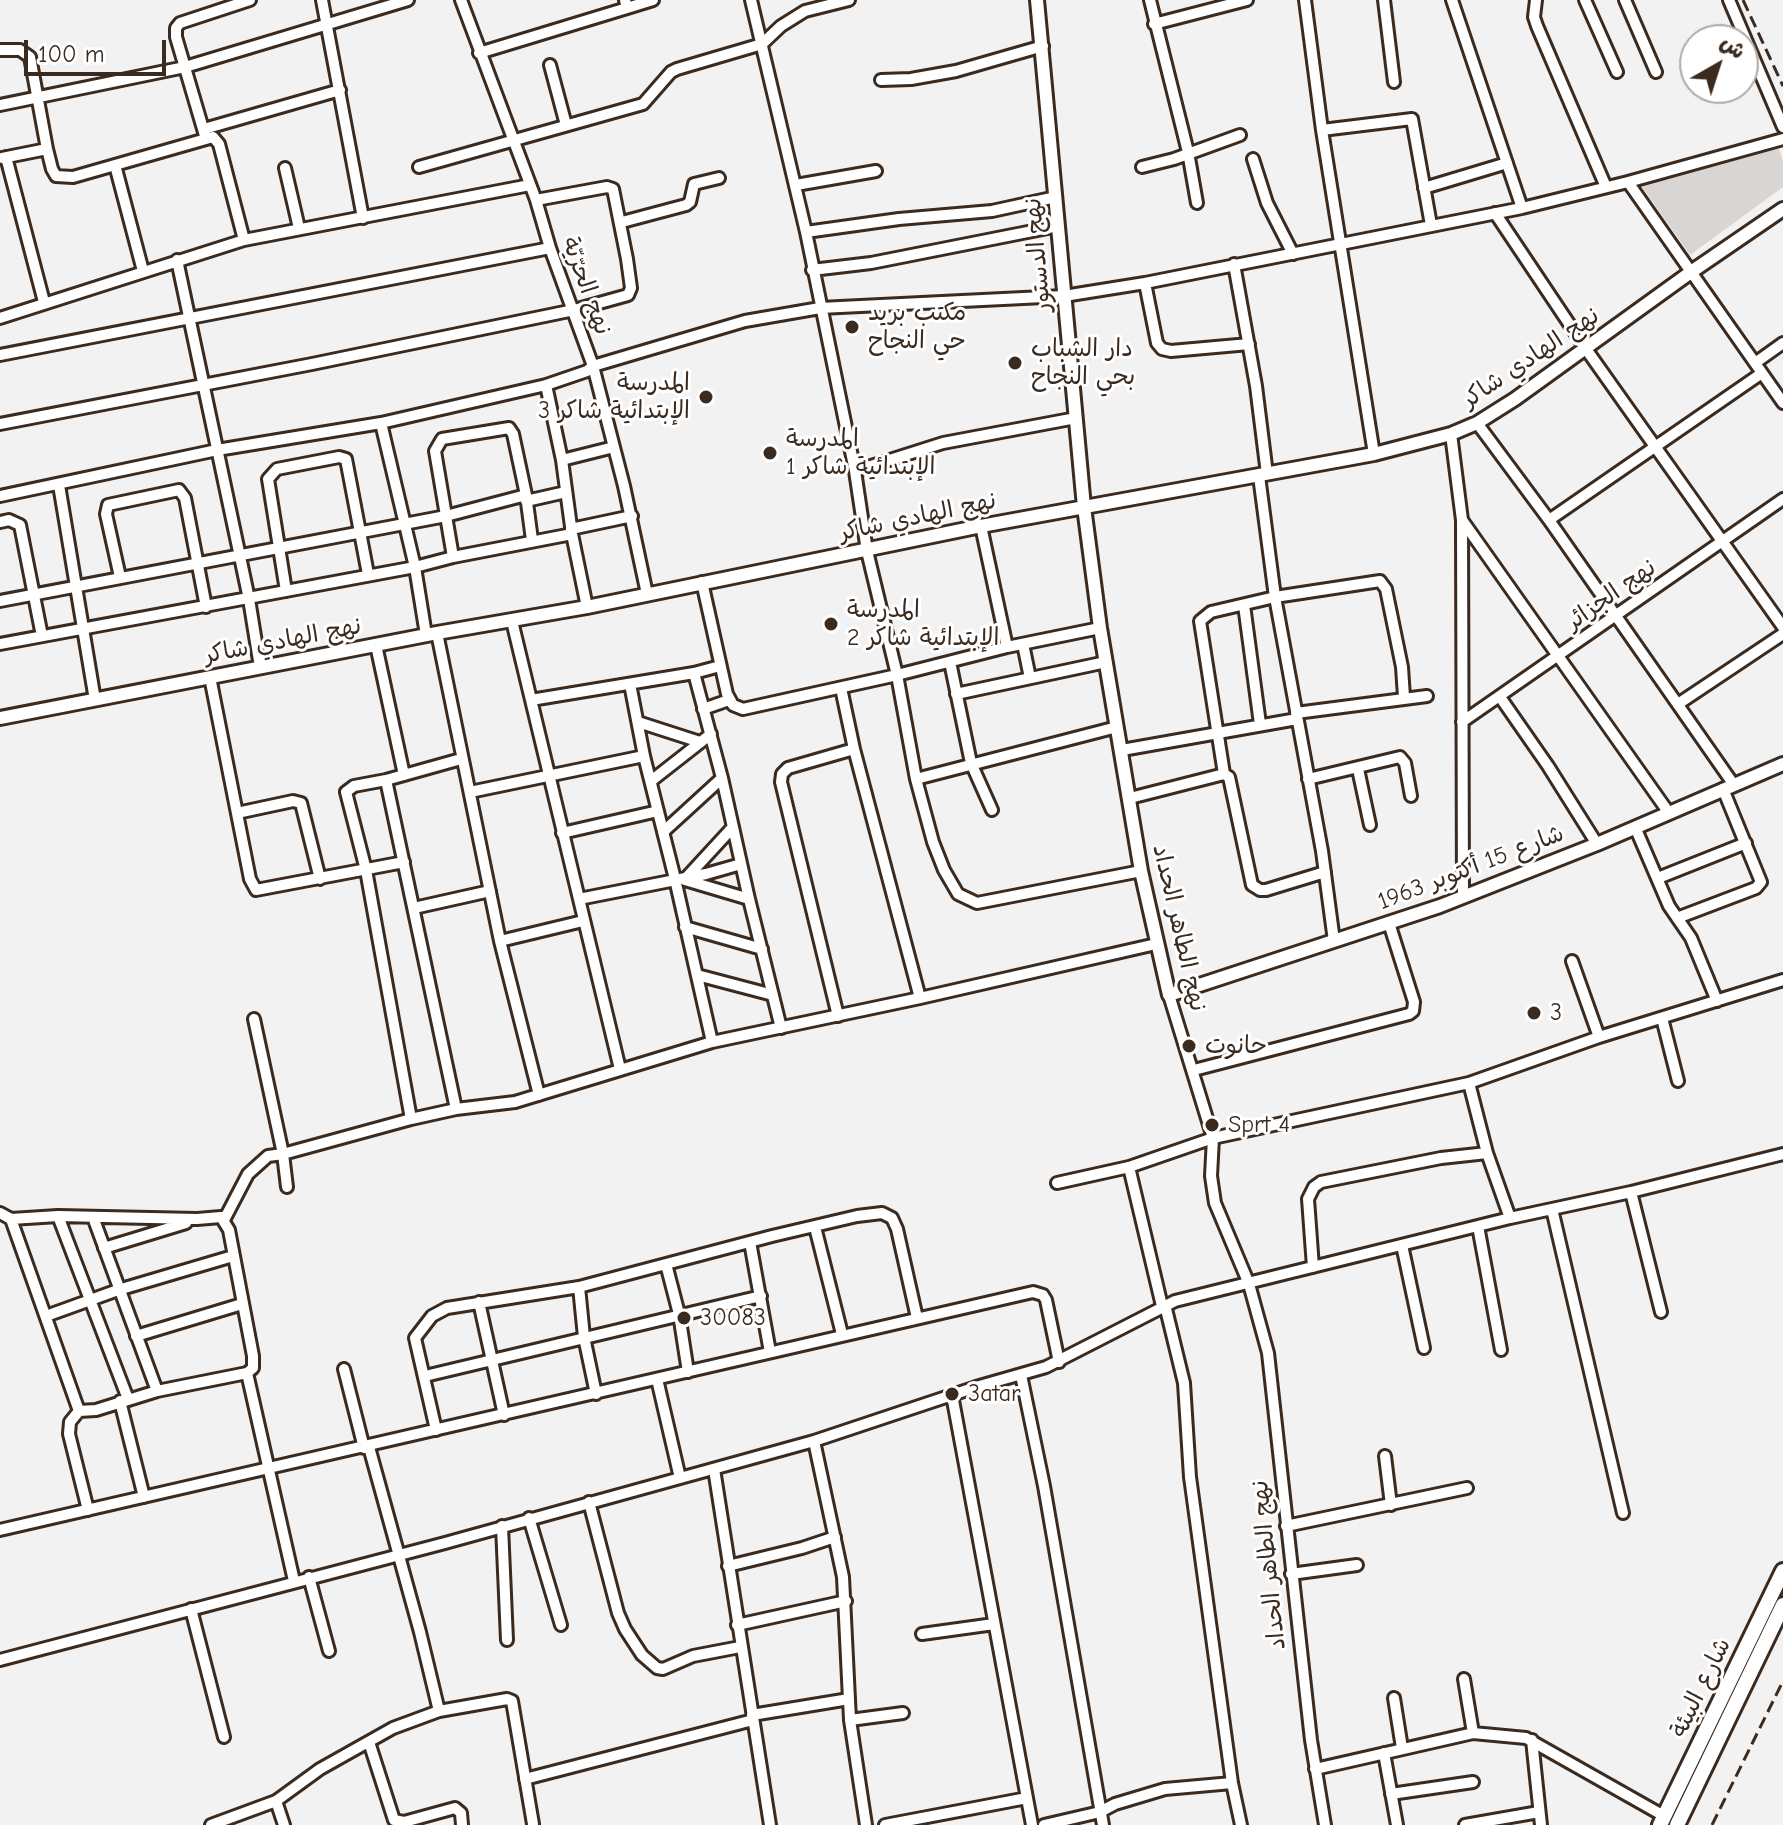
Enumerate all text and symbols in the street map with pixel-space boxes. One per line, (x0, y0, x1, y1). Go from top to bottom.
scale bar (28, 24, 170, 74)
north arrow (1679, 24, 1759, 104)
text: ش (1715, 29, 1750, 65)
text: 100 m (38, 40, 105, 68)
street label: نهج الدستور (1019, 197, 1057, 313)
street label: نهج الحرّيّة (555, 233, 617, 339)
place label: مكتب بريد حي النجاح (868, 299, 966, 355)
street label: نهج الهادي شاكر (1457, 302, 1605, 414)
marker: مكتب بريد حي النجاح (843, 318, 861, 336)
place label: دار الشباب بحي النجاح (1031, 335, 1135, 391)
marker: دار الشباب بحي النجاح (1006, 354, 1024, 372)
place label: المدرسة الإبتدائية شاكر 3 (538, 369, 690, 425)
marker: المدرسة الإبتدائية شاكر 3 (697, 388, 715, 406)
place label: المدرسة الإبتدائية شاكر 1 (786, 425, 935, 481)
marker: المدرسة الإبتدائية شاكر 1 (761, 444, 779, 462)
street label: نهج الهادي شاكر (837, 486, 999, 548)
street label: نهج الجزائر (1560, 553, 1662, 637)
place label: المدرسة الإبتدائية شاكر 2 (847, 596, 999, 652)
street label: نهج الهادي شاكر (202, 612, 364, 670)
marker: المدرسة الإبتدائية شاكر 2 (822, 615, 840, 633)
street label: شارع 15 أكتوبر 1963 (1374, 819, 1568, 917)
street label: نهج الطاهر الحداد (1146, 842, 1212, 1014)
place label: 3 (1550, 999, 1562, 1027)
marker: 3 (1525, 1004, 1543, 1022)
place label: حانوت (1205, 1032, 1266, 1060)
marker: حانوت (1180, 1037, 1198, 1055)
place label: Sprt 4 (1228, 1111, 1290, 1139)
marker: Sprt 4 (1203, 1116, 1221, 1134)
place label: 30083 (700, 1304, 766, 1332)
marker: 30083 (675, 1309, 693, 1327)
place label: 3atar (968, 1380, 1021, 1408)
marker: 3atar (943, 1385, 961, 1403)
street label: نهج الطاهر الحداد (1246, 1479, 1292, 1651)
street label: شارع البيئة (1665, 1634, 1737, 1742)

